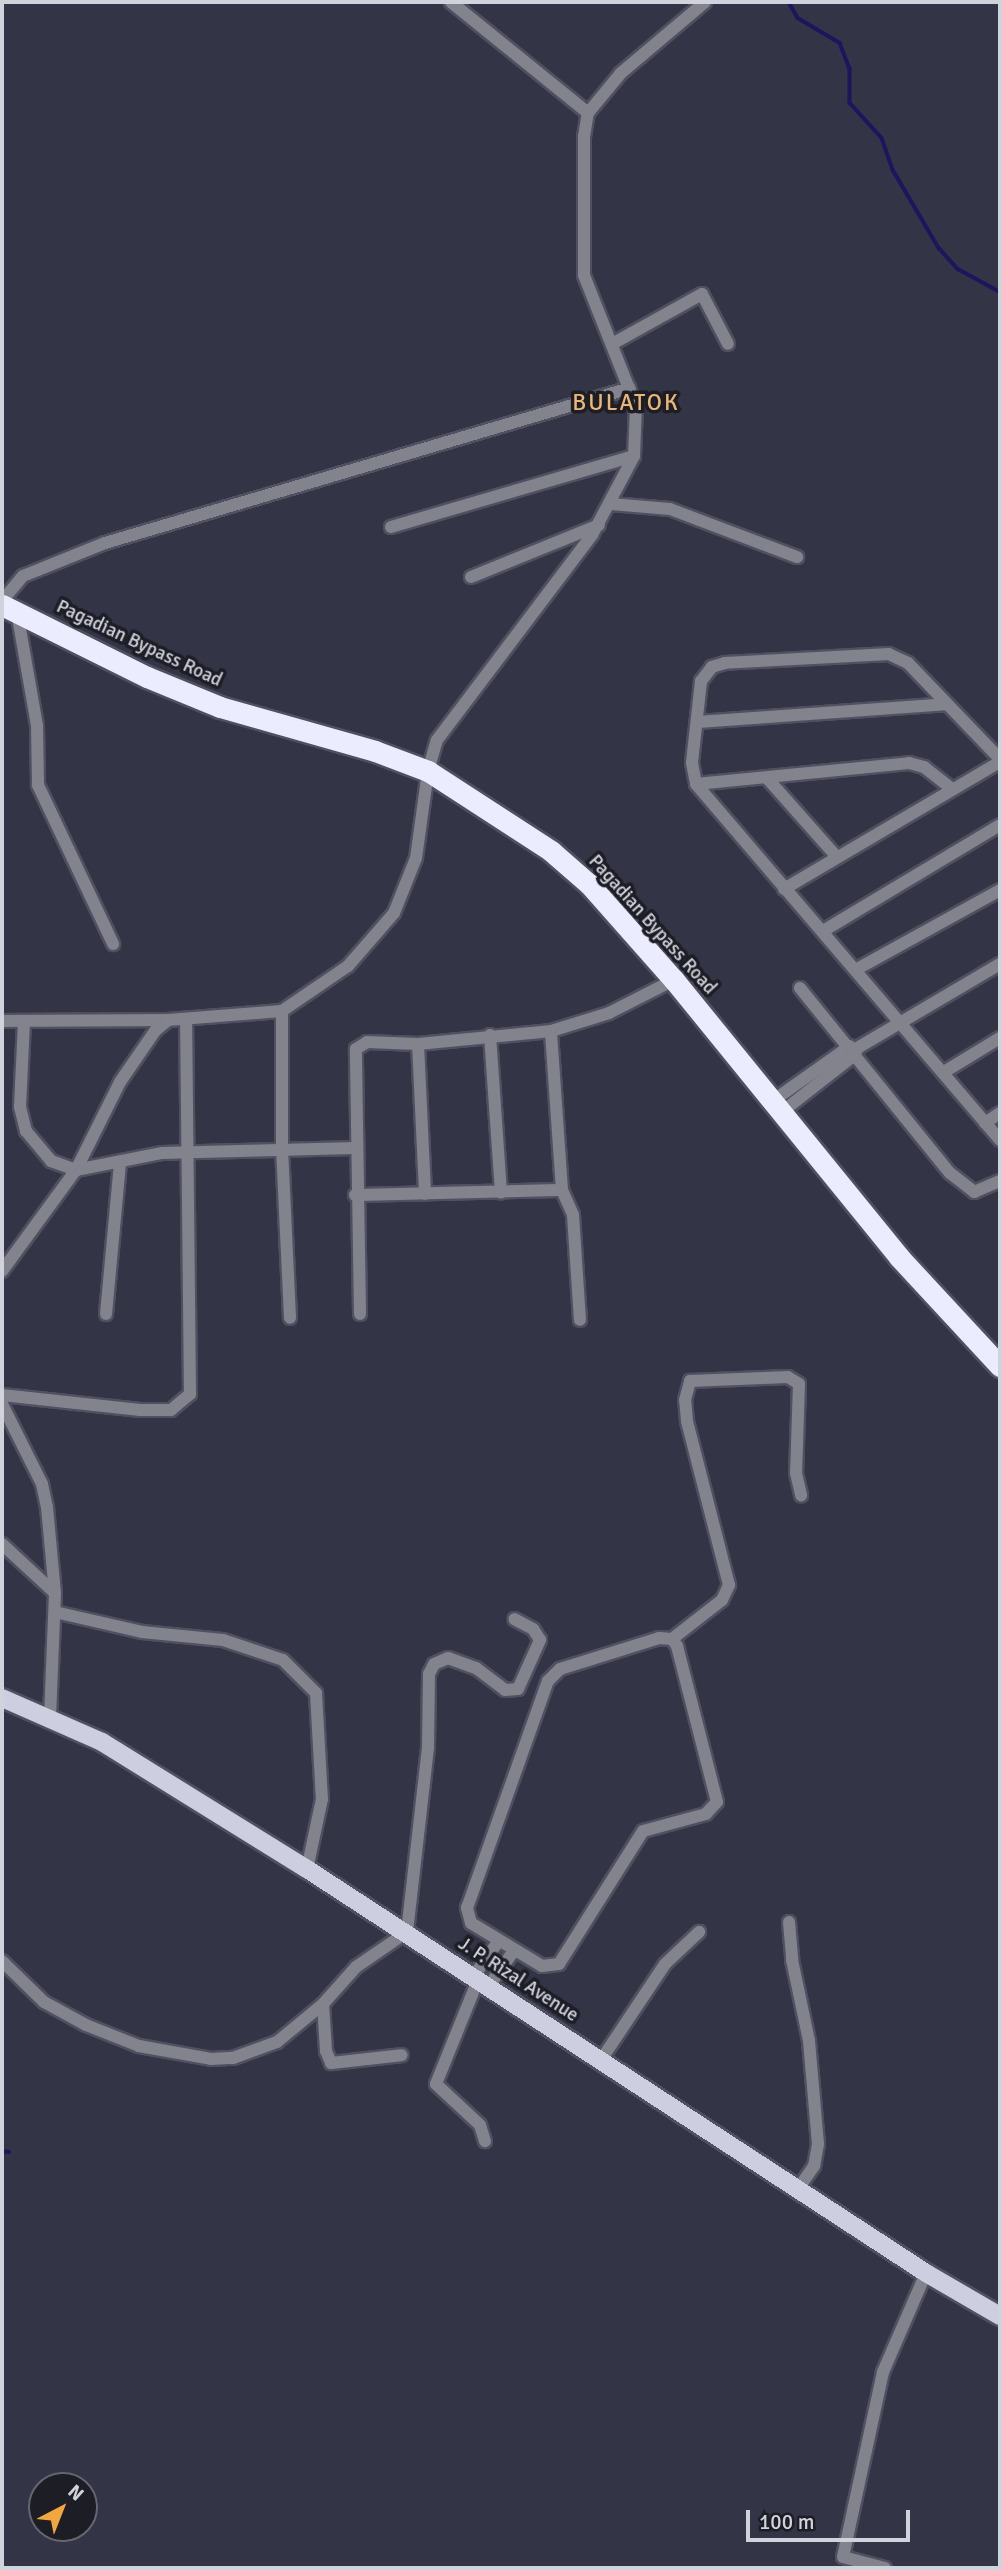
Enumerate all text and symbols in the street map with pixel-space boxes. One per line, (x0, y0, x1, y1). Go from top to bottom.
district label: BULATOK (573, 389, 679, 417)
street label: Pagadian Bypass Road (53, 596, 225, 692)
street label: Pagadian Bypass Road (583, 850, 721, 1000)
street label: J. P. Rizal Avenue (454, 1933, 582, 2027)
north arrow (28, 2472, 98, 2542)
text: N (63, 2480, 89, 2506)
scale bar (750, 2496, 914, 2540)
text: 100 m (759, 2509, 814, 2535)

